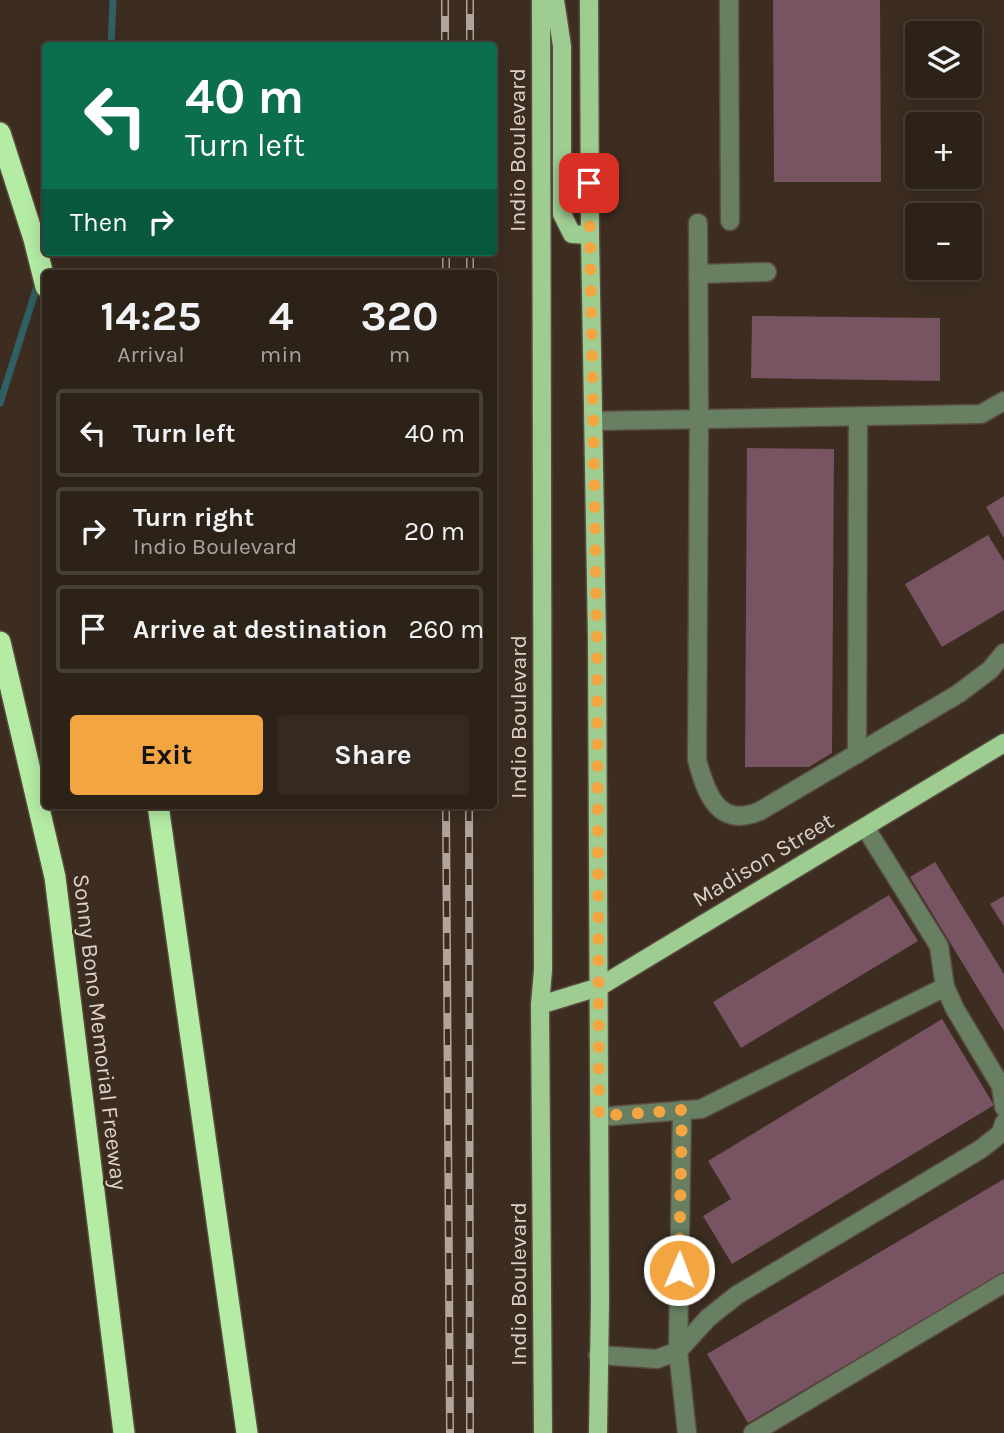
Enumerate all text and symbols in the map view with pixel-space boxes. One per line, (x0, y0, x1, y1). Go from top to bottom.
map controls (905, 21, 982, 280)
button: layers (905, 21, 982, 98)
text: 40 m (185, 68, 304, 125)
street label: Indio Boulevard (504, 68, 531, 232)
icon: left (70, 70, 161, 161)
button: + (905, 112, 982, 189)
text: Turn left (185, 127, 305, 164)
pin (559, 153, 619, 213)
icon: arrive (570, 164, 608, 202)
icon: right (142, 203, 180, 241)
button: − (905, 203, 982, 280)
text: Then (70, 207, 128, 238)
text: 14:25 (100, 291, 202, 341)
text: 4 (268, 291, 293, 341)
text: 320 (360, 291, 439, 341)
text: Arrival (117, 341, 185, 368)
text: min (260, 341, 302, 368)
text: m (389, 341, 410, 368)
icon: left (74, 414, 112, 452)
text: Turn left (133, 418, 235, 449)
text: 40 m (405, 418, 465, 449)
text: Turn right (133, 502, 254, 533)
icon: right (74, 512, 112, 550)
text: 20 m (404, 516, 465, 547)
text: Indio Boulevard (133, 533, 297, 560)
icon: arrive (74, 610, 112, 648)
text: Arrive at destination (133, 614, 387, 645)
text: 260 m (408, 614, 484, 645)
street label: Indio Boulevard (505, 635, 532, 799)
button: Exit (70, 715, 263, 795)
button: Share (277, 715, 469, 795)
street label: Madison Street (688, 807, 839, 913)
street label: Sonny Bono Memorial Freeway (67, 872, 133, 1192)
street label: Indio Boulevard (505, 1202, 532, 1366)
position arrow (642, 1233, 716, 1307)

